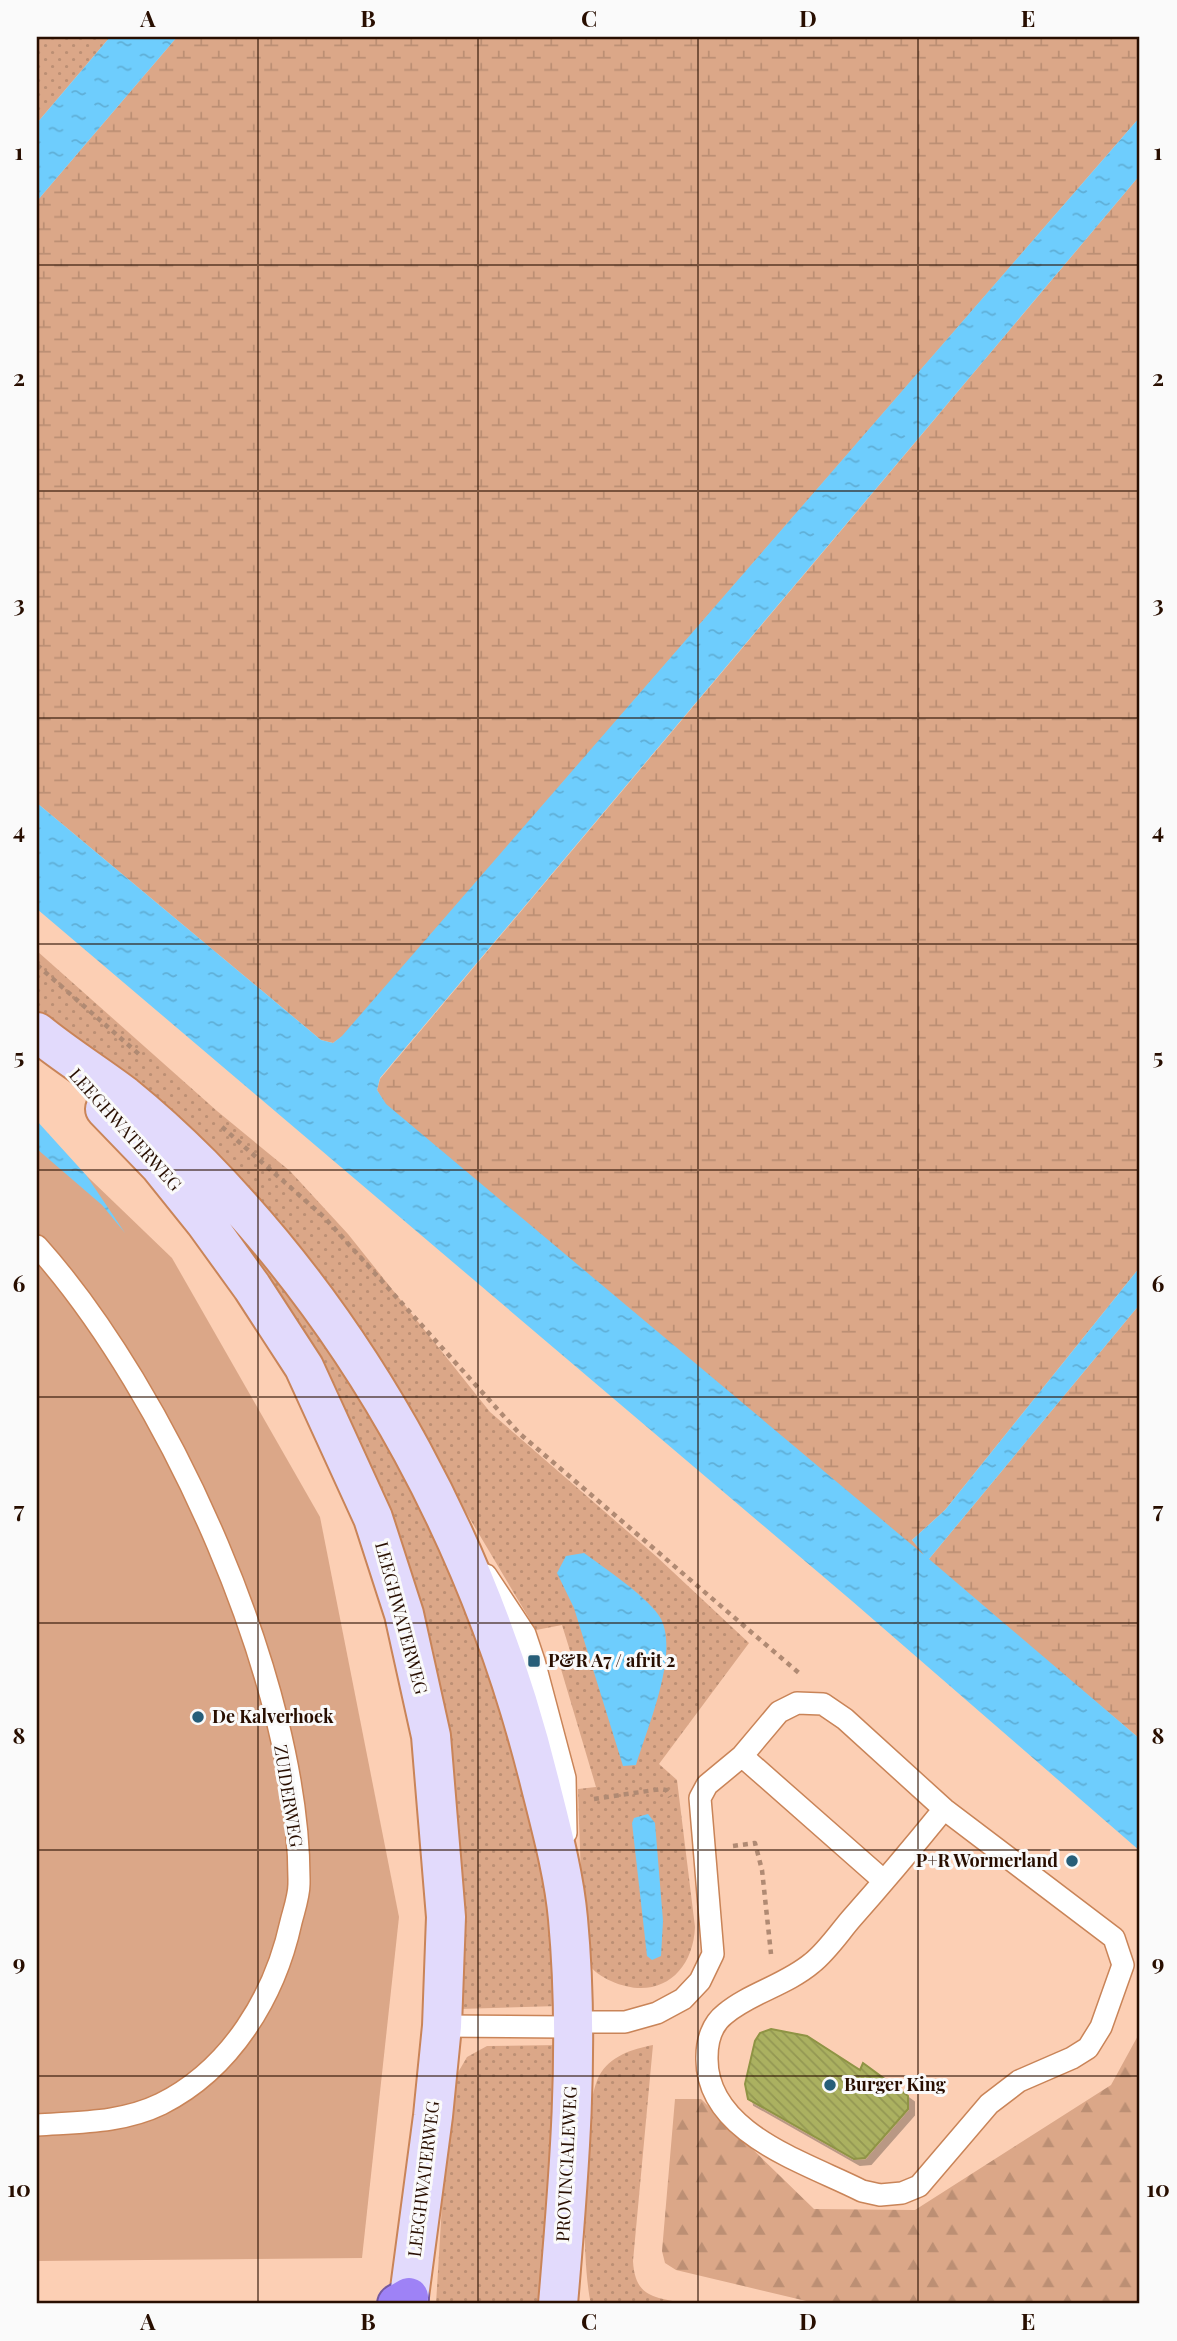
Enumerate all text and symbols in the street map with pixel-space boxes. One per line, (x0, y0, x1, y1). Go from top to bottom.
text: A (139, 2, 156, 33)
text: B (360, 2, 376, 33)
text: C (581, 2, 597, 33)
text: D (799, 2, 817, 33)
text: E (1021, 2, 1035, 33)
text: 1 (15, 135, 24, 166)
text: 1 (1154, 135, 1163, 166)
text: 2 (13, 361, 25, 392)
text: 2 (1152, 361, 1164, 392)
text: 3 (13, 587, 25, 618)
text: 3 (1152, 587, 1164, 618)
text: 4 (13, 814, 25, 845)
text: 4 (1152, 814, 1164, 845)
text: 5 (14, 1040, 24, 1071)
text: 5 (1153, 1040, 1163, 1071)
street label: LEEGHWATERWEG (64, 1063, 187, 1196)
text: 6 (13, 1267, 26, 1298)
text: 6 (1152, 1267, 1165, 1298)
text: 7 (14, 1493, 25, 1524)
text: 7 (1153, 1493, 1164, 1524)
street label: LEEGHWATERWEG (370, 1539, 434, 1697)
place label: P&R A7 / afrit 2 (548, 1648, 676, 1672)
marker: P&R A7 / afrit 2 (526, 1653, 542, 1669)
place label: De Kalverhoek (212, 1704, 334, 1728)
marker: De Kalverhoek (190, 1709, 206, 1725)
text: 8 (13, 1719, 25, 1750)
text: 8 (1152, 1719, 1164, 1750)
street label: ZUIDERWEG (269, 1743, 309, 1849)
place label: P+R Wormerland (916, 1848, 1058, 1872)
marker: P+R Wormerland (1064, 1853, 1080, 1869)
text: 9 (13, 1946, 25, 1977)
text: 9 (1152, 1946, 1164, 1977)
place label: Burger King (844, 2072, 946, 2096)
marker: Burger King (822, 2077, 838, 2093)
street label: PROVINCIALEWEG (550, 2085, 582, 2243)
street label: LEEGHWATERWEG (402, 2099, 445, 2258)
text: 10 (7, 2172, 31, 2203)
text: 10 (1146, 2172, 1170, 2203)
text: A (139, 2305, 156, 2336)
text: B (360, 2305, 376, 2336)
text: C (581, 2305, 597, 2336)
text: D (799, 2305, 817, 2336)
text: E (1021, 2305, 1035, 2336)

